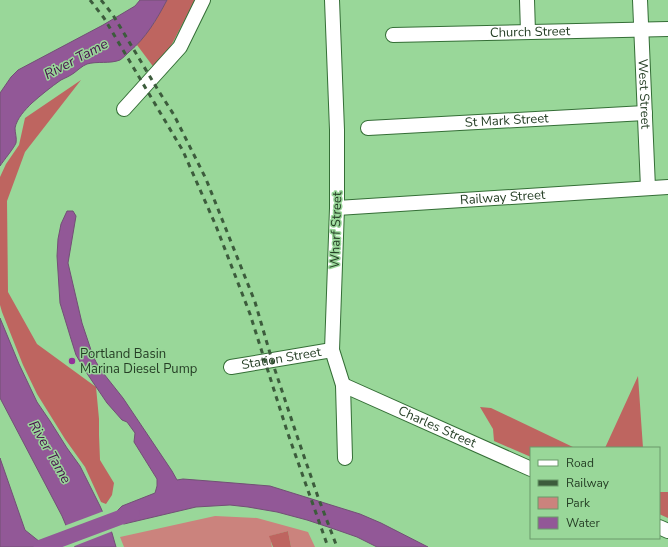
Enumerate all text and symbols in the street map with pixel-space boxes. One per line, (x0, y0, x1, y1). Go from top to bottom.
street label: Church Street (490, 22, 571, 42)
water label: River Tame (41, 34, 112, 84)
street label: West Street (634, 59, 654, 130)
street label: St Mark Street (464, 109, 550, 132)
street label: Railway Street (459, 186, 546, 209)
street label: Wharf Street (326, 191, 346, 269)
street label: Station Street (240, 343, 323, 374)
place label: Portland Basin Marina Diesel Pump (80, 345, 197, 378)
marker: Portland Basin Marina Diesel Pump (67, 356, 77, 366)
street label: Charles Street (395, 402, 479, 452)
water label: River Tame (24, 417, 76, 488)
legend (530, 447, 660, 539)
text: Road (566, 455, 594, 471)
text: Railway (566, 475, 610, 491)
text: Park (566, 495, 591, 511)
text: Water (566, 515, 600, 531)

